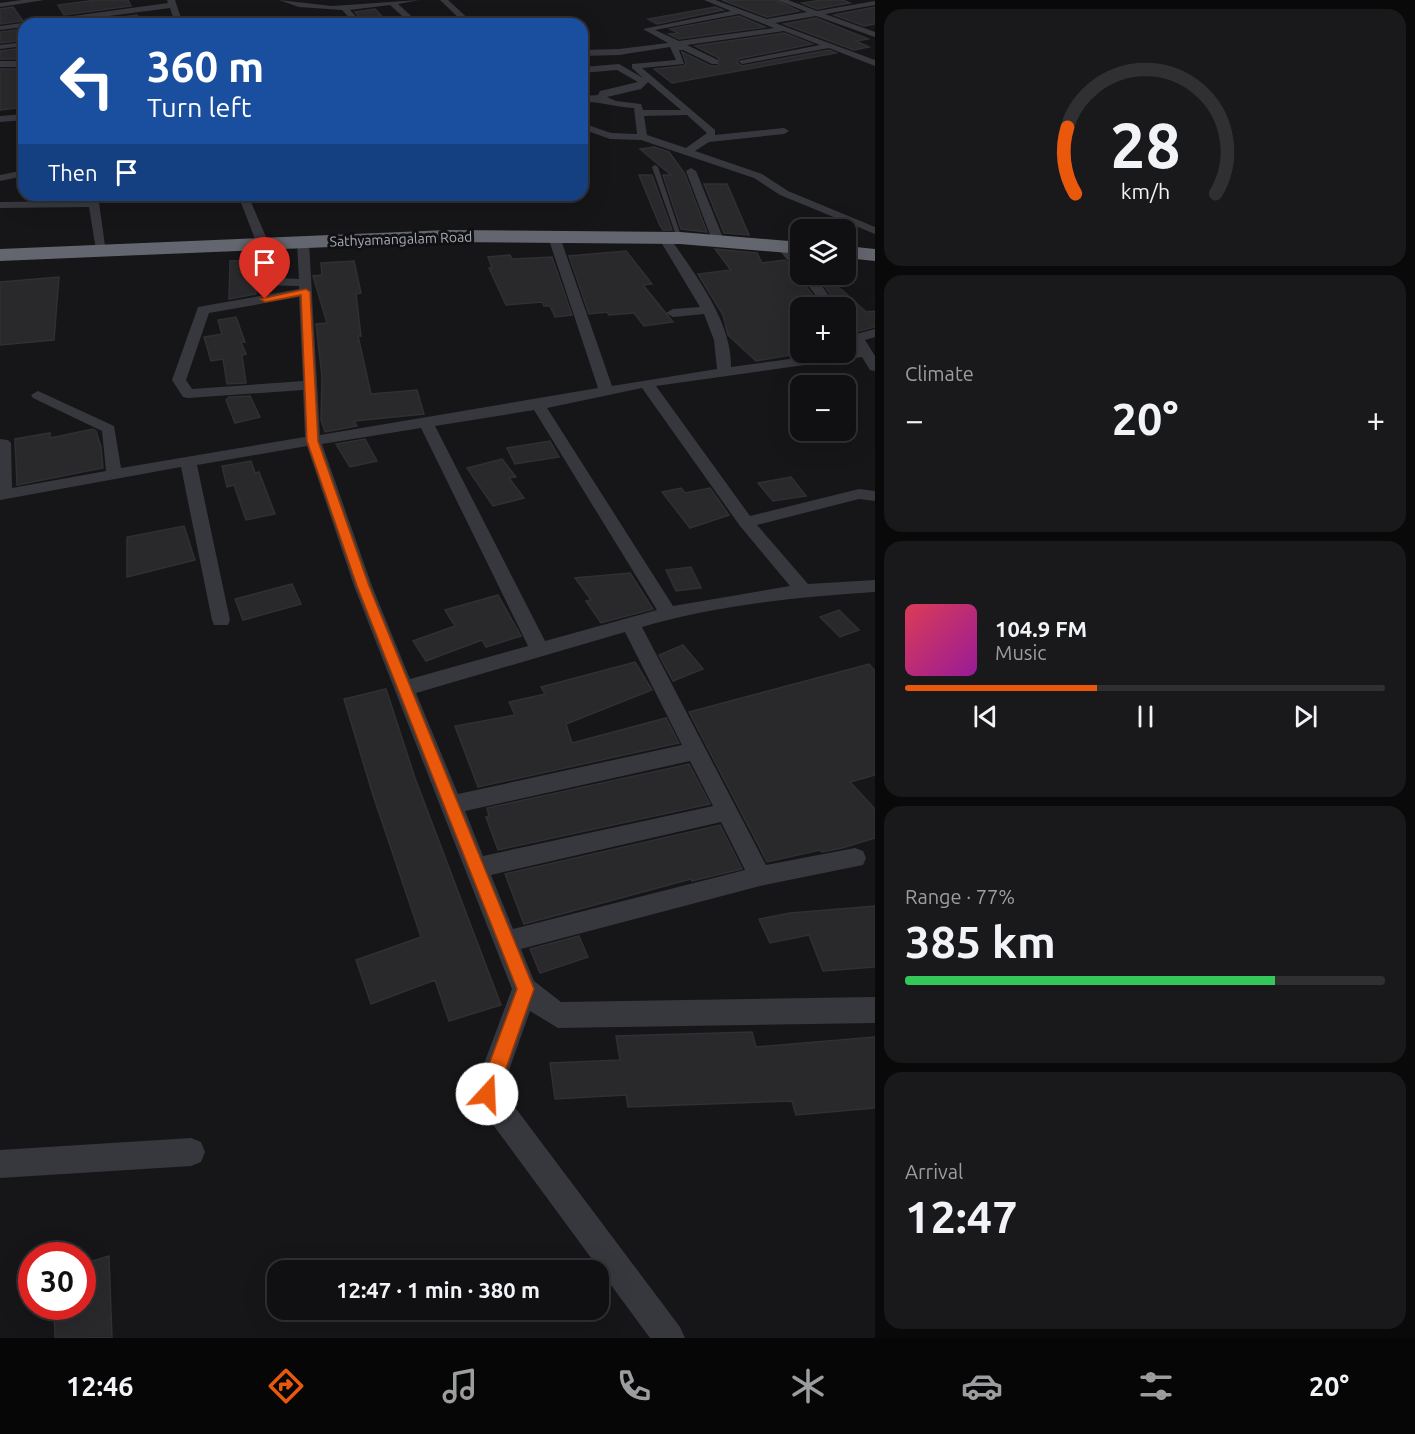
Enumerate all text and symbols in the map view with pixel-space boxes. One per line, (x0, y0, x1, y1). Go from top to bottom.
icon: left (48, 42, 126, 120)
text: 360 m (147, 43, 264, 90)
text: Turn left (147, 92, 251, 122)
text: 28 (1110, 111, 1180, 181)
icon: arrive (110, 156, 143, 189)
text: Then (48, 160, 98, 185)
text: km/h (1120, 180, 1170, 204)
map controls (790, 219, 856, 441)
button: layers (790, 219, 856, 285)
street label: Sathyamangalam Road (329, 229, 473, 249)
pin (239, 237, 290, 299)
icon: arrive (248, 246, 281, 279)
button: + (790, 297, 856, 363)
text: Climate (905, 362, 974, 385)
button: − (790, 375, 856, 441)
text: 20° (1112, 393, 1178, 444)
text: − (905, 401, 924, 438)
text: + (1366, 401, 1385, 438)
text: 104.9 FM (995, 616, 1087, 641)
text: Music (995, 641, 1047, 664)
icon: previous (969, 700, 1002, 733)
icon: pause (1129, 700, 1162, 733)
icon: next (1289, 700, 1322, 733)
text: Range · 77% (905, 885, 1015, 908)
text: 385 km (905, 916, 1056, 967)
position arrow (455, 1062, 519, 1126)
text: Arrival (905, 1160, 963, 1183)
text: 12:47 (905, 1191, 1018, 1242)
speed limit sign: 30 (18, 1242, 96, 1320)
text: 12:47 · 1 min · 380 m (336, 1277, 540, 1302)
icon: directions (265, 1365, 307, 1407)
icon: music (439, 1365, 481, 1407)
icon: phone (613, 1365, 655, 1407)
icon: climate (787, 1365, 829, 1407)
icon: car (961, 1365, 1003, 1407)
icon: filters (1135, 1365, 1177, 1407)
text: 12:46 (66, 1371, 134, 1401)
text: 20° (1309, 1371, 1349, 1401)

